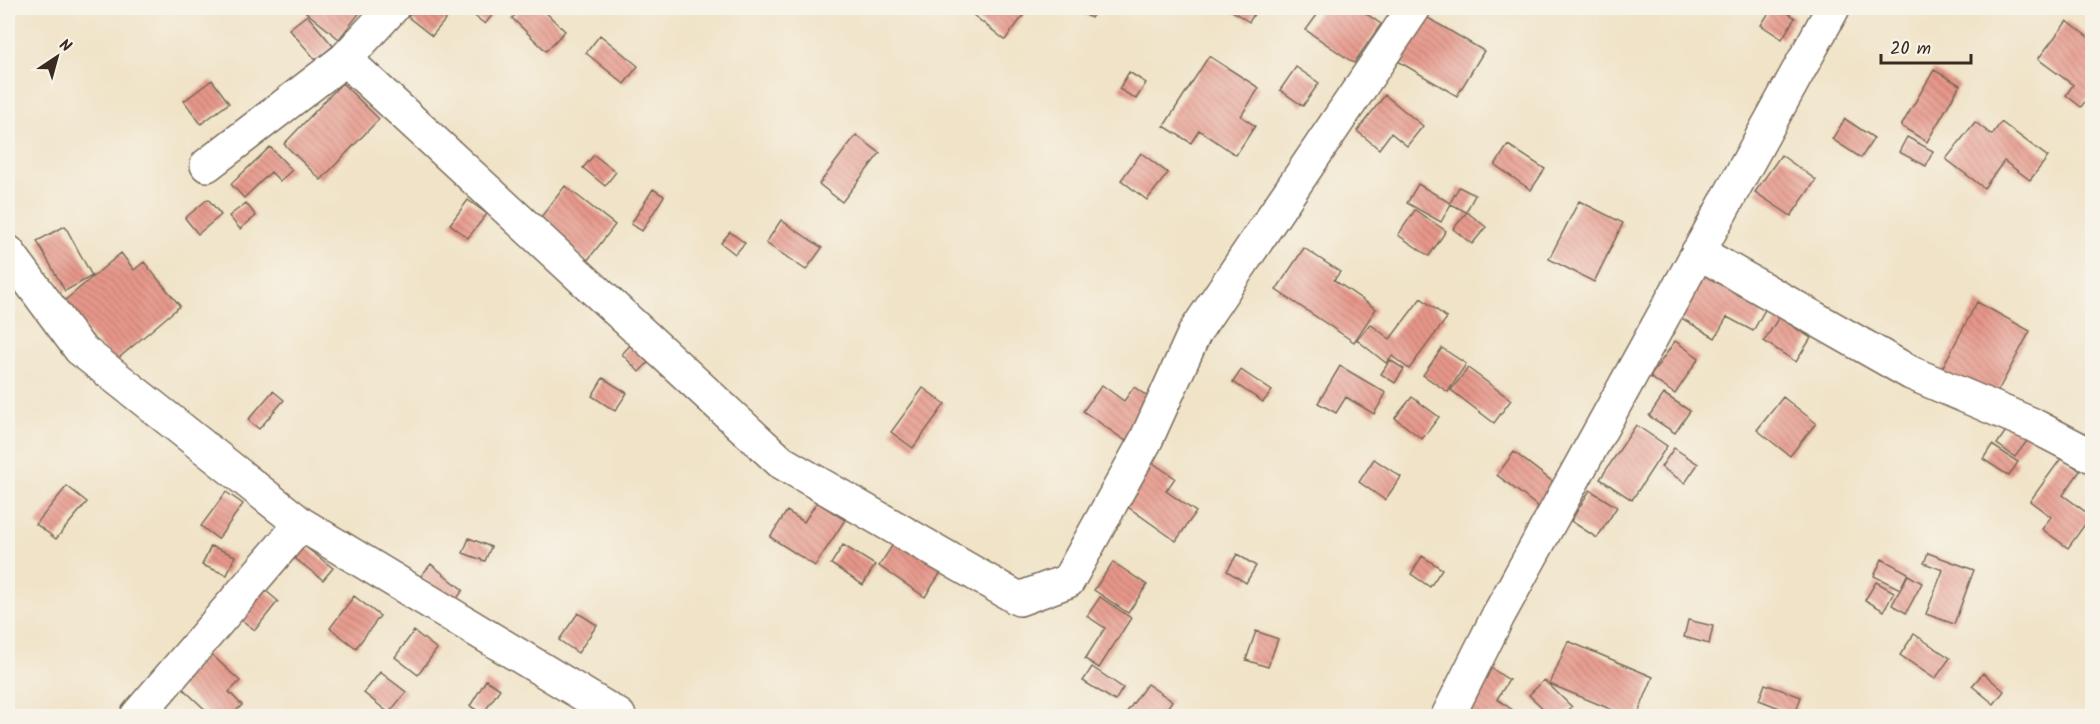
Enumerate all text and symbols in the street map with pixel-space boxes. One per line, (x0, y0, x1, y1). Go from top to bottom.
north arrow (27, 27, 87, 87)
scale bar (1881, 27, 1971, 65)
text: N (53, 33, 76, 59)
text: 20 m (1890, 35, 1931, 64)

